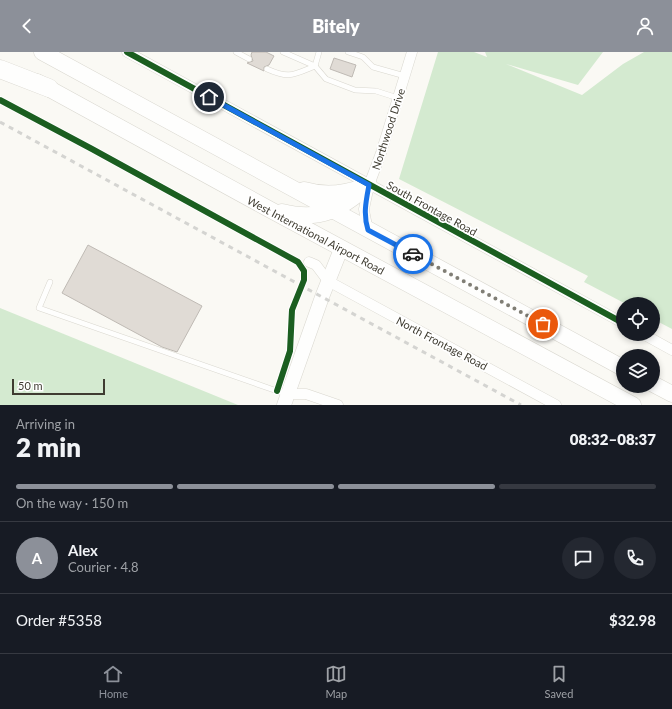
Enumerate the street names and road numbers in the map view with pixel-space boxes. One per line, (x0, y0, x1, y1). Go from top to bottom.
street label: Northwood Drive (369, 87, 407, 171)
street label: South Frontage Road (385, 178, 479, 238)
street label: West International Airport Road (245, 193, 387, 277)
street label: North Frontage Road (394, 313, 490, 373)

